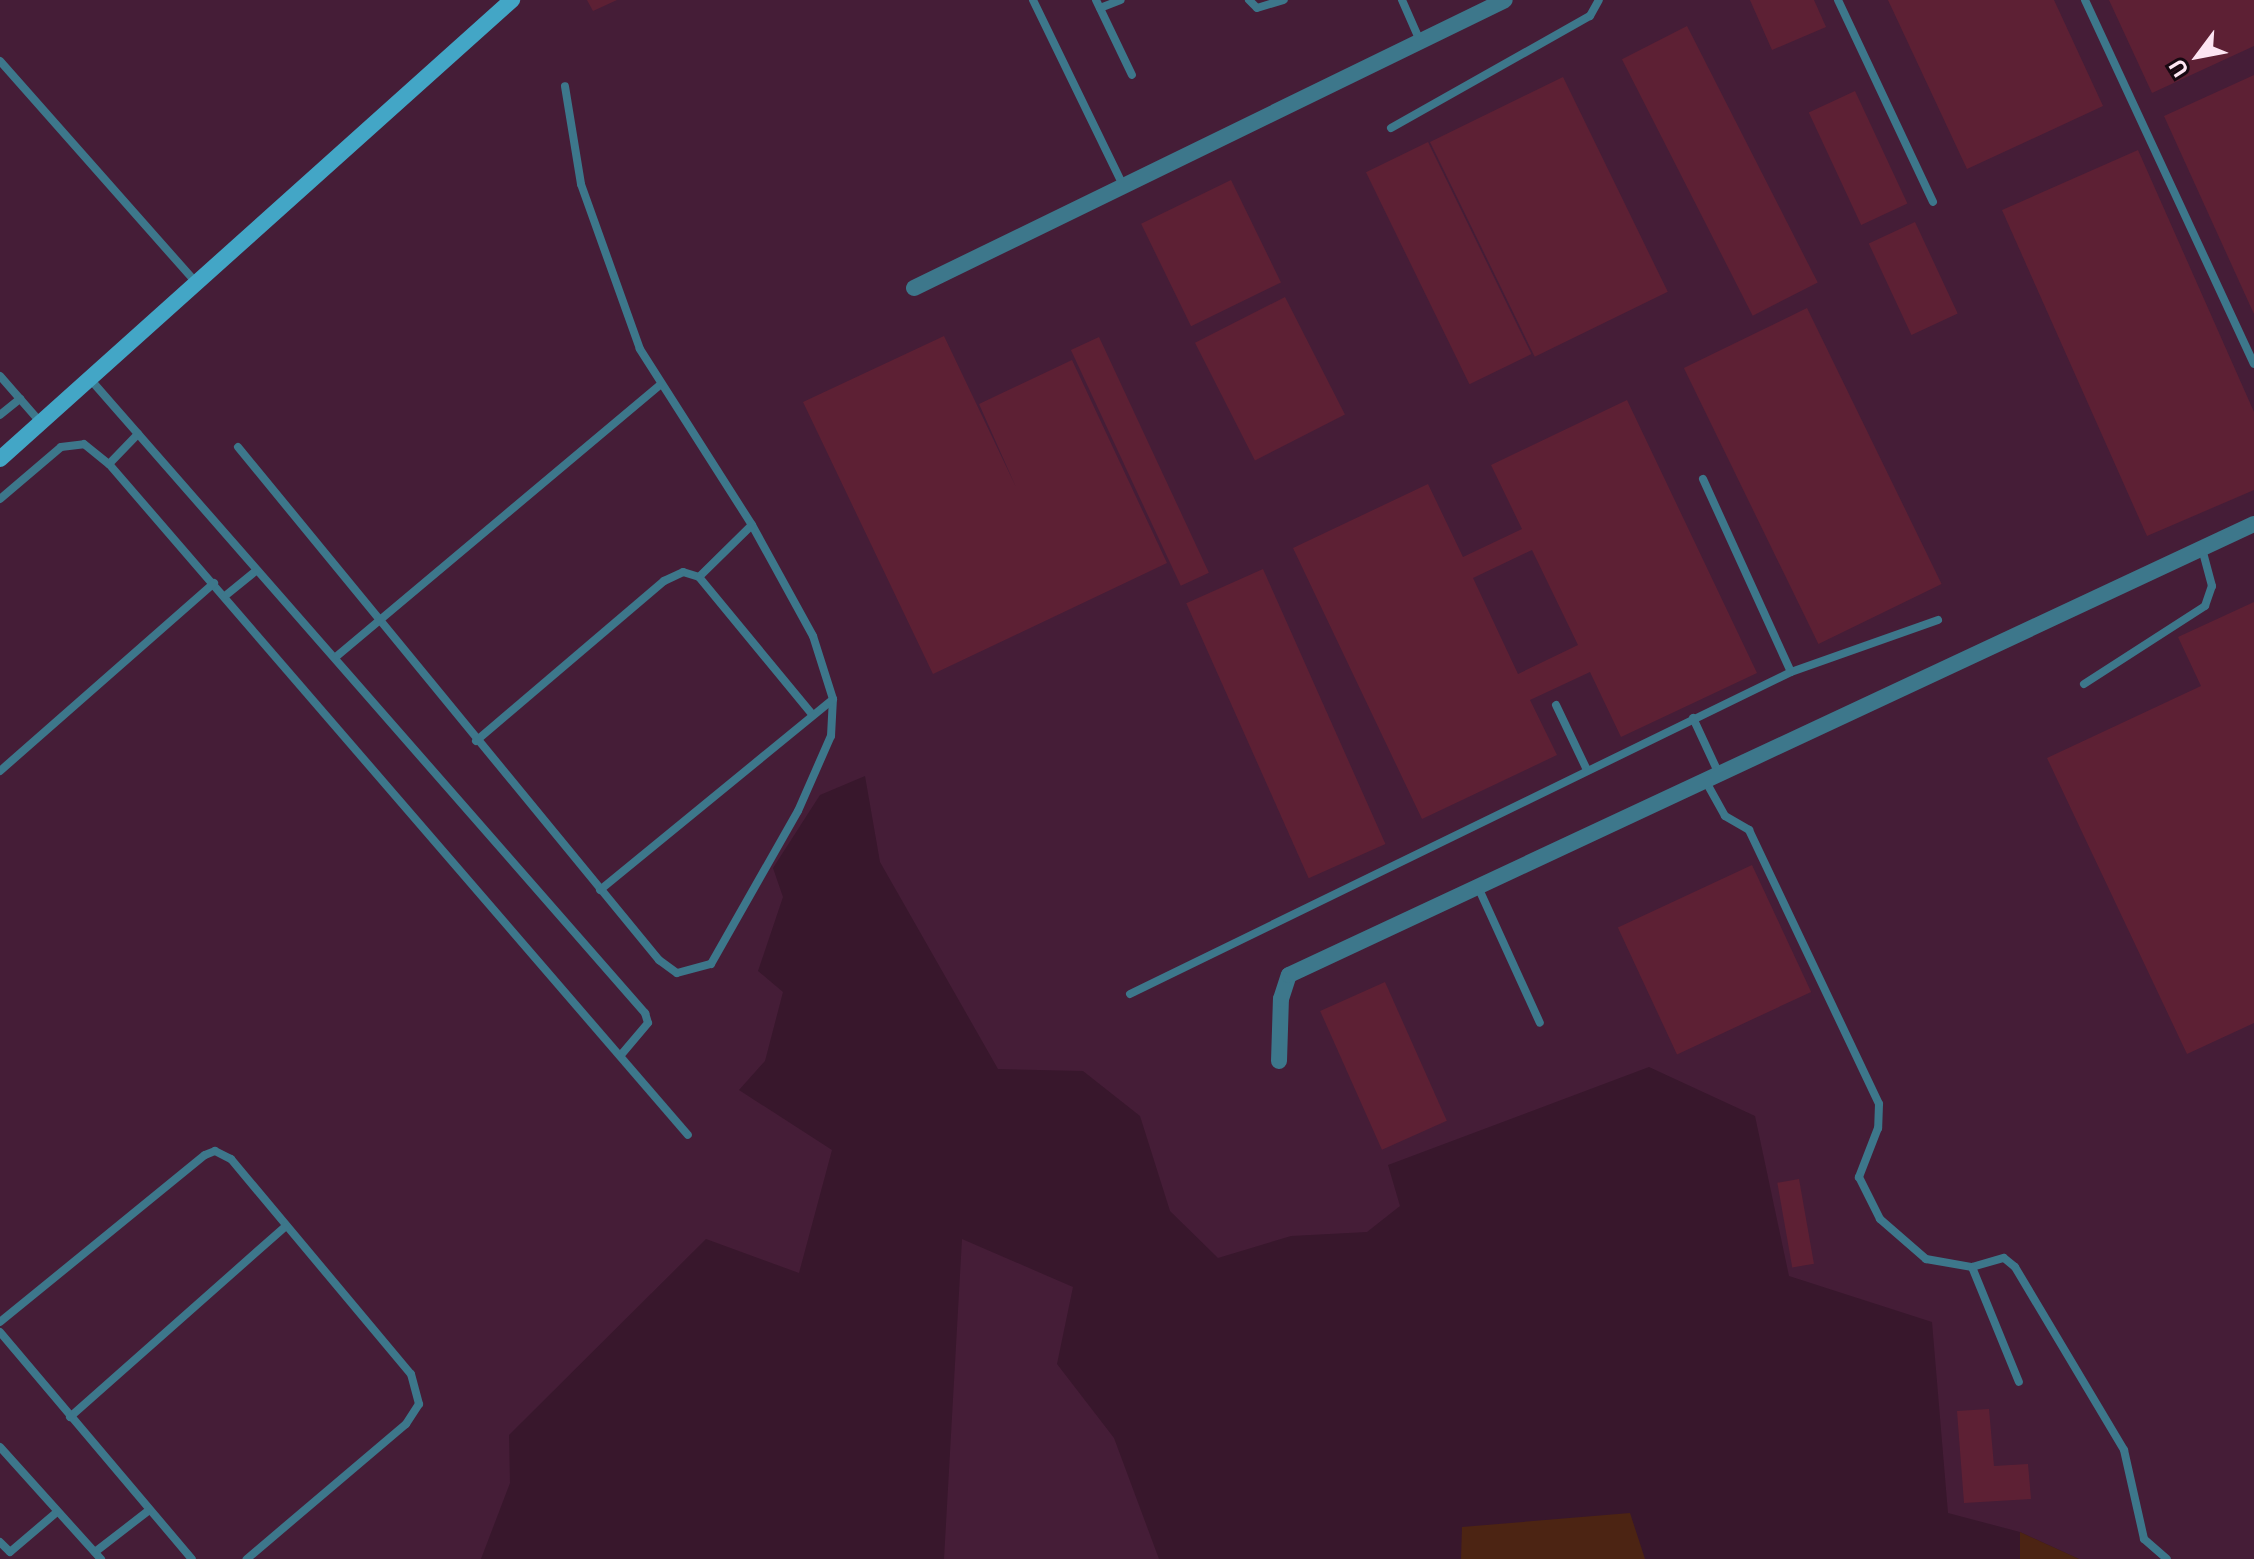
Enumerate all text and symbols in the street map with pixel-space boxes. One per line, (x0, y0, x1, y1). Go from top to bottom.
north arrow (2158, 16, 2238, 96)
text: U (2161, 54, 2195, 84)

